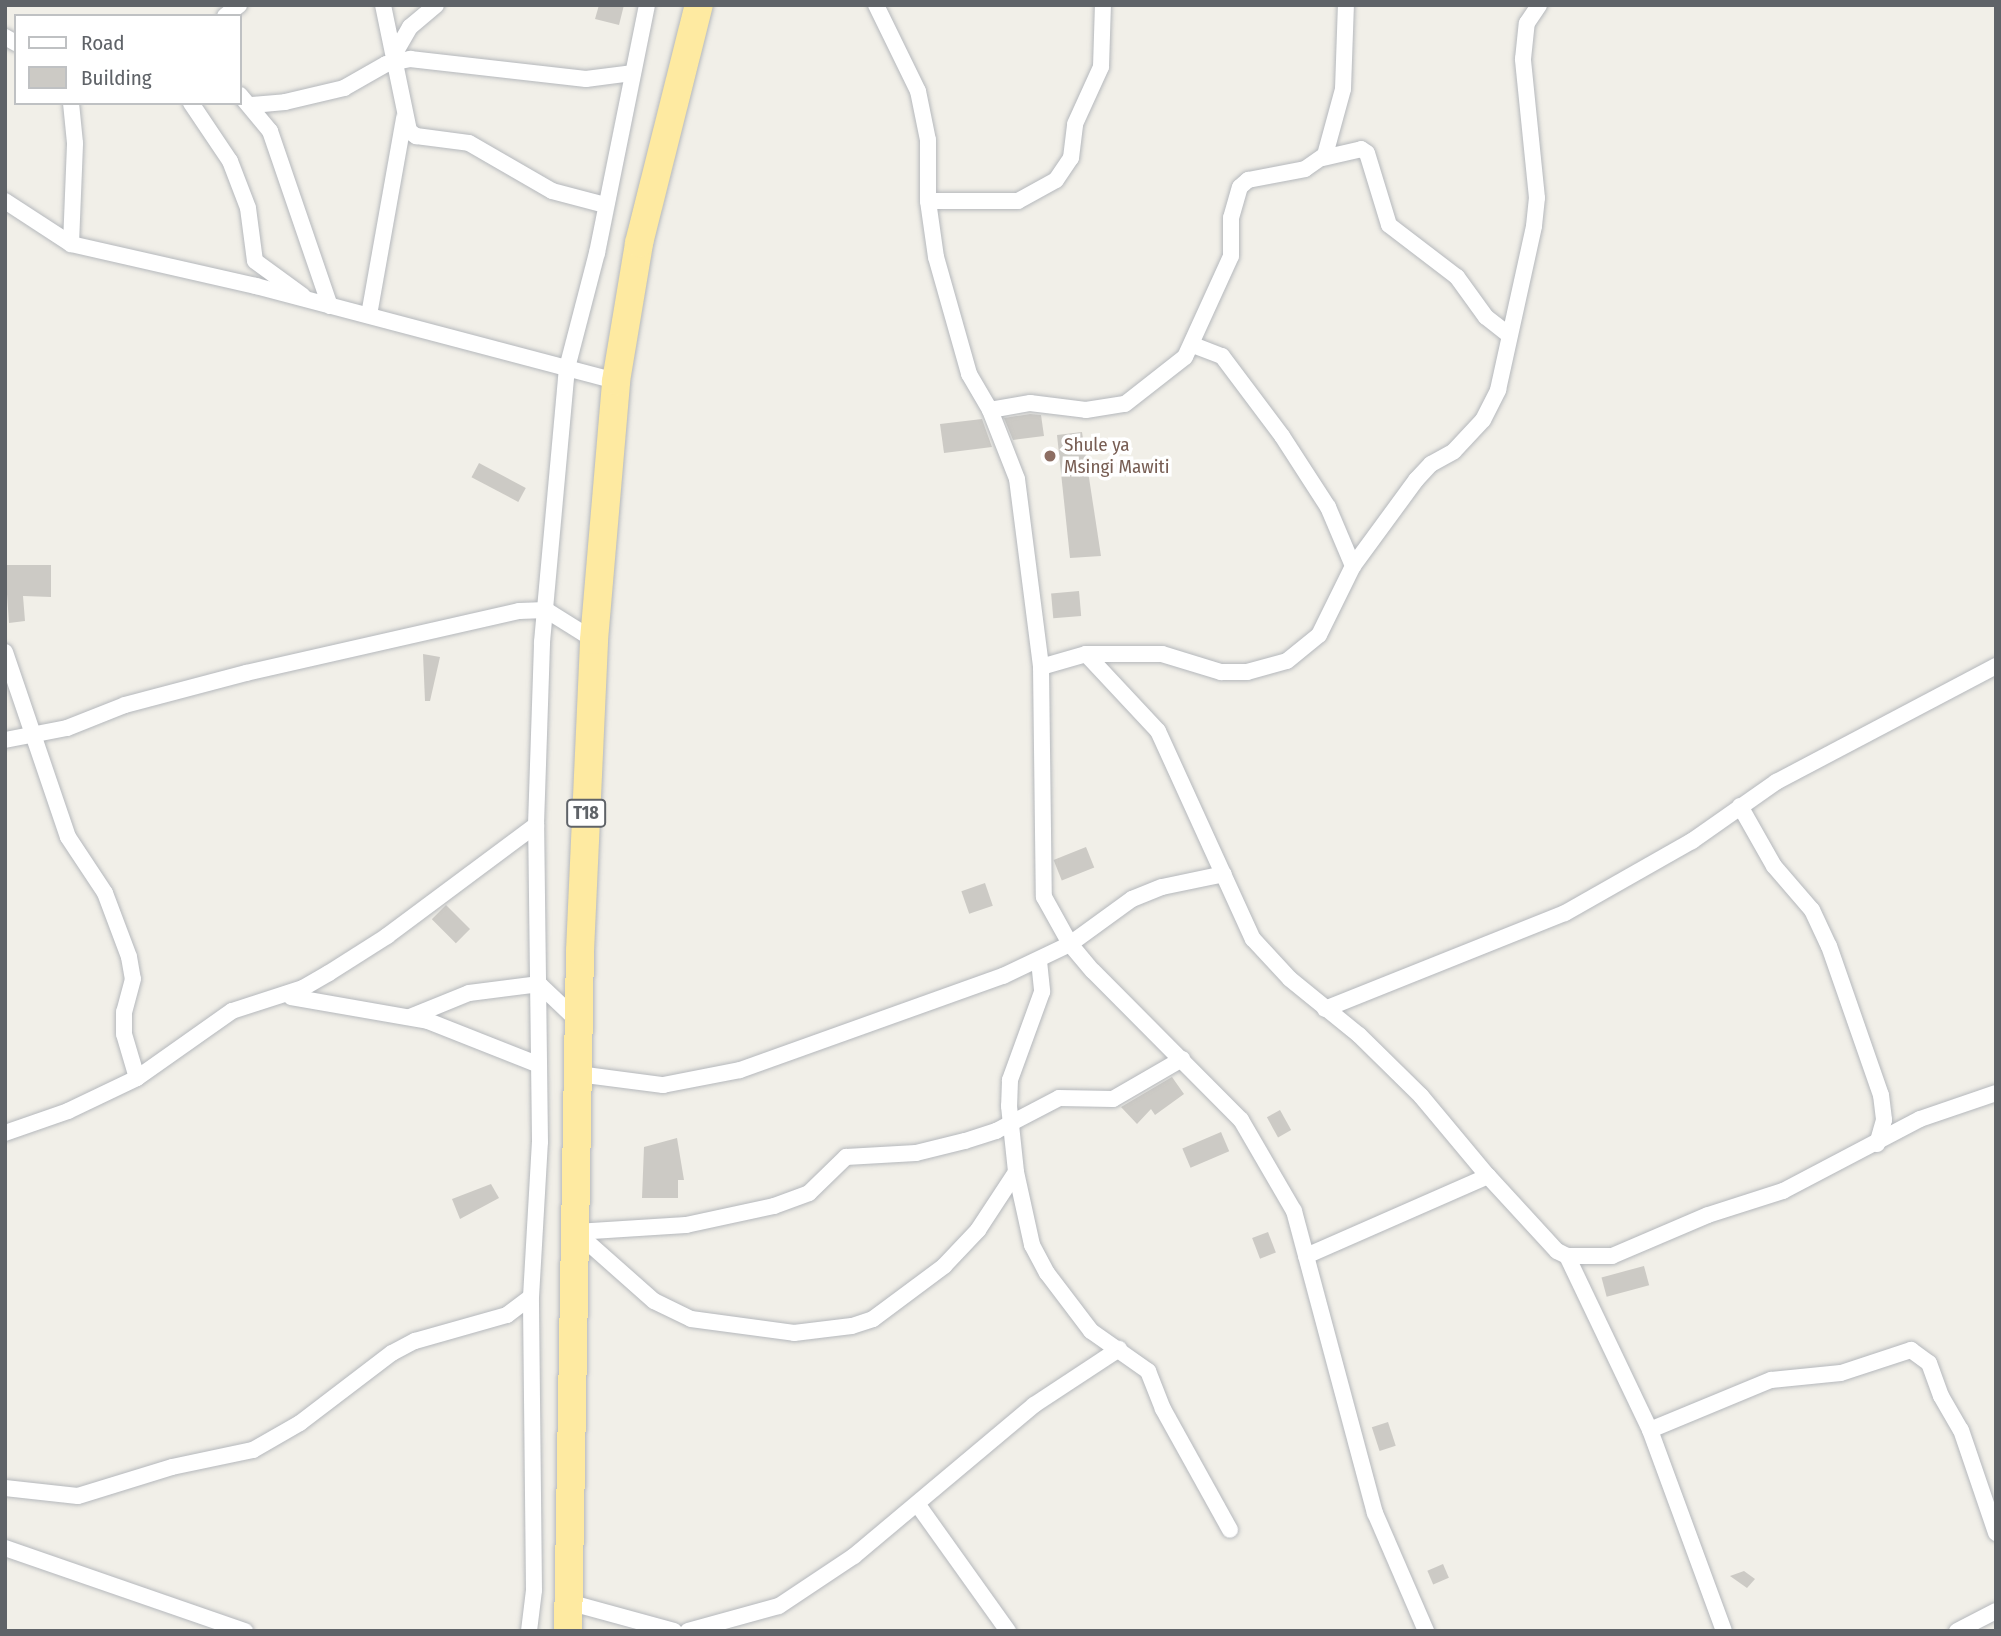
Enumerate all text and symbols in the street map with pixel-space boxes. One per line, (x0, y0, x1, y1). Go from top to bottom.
legend (14, 14, 242, 105)
text: Road (81, 30, 125, 56)
text: Building (81, 65, 152, 91)
place label: Shule ya Msingi Mawiti (1064, 434, 1170, 478)
marker: Shule ya Msingi Mawiti (1042, 448, 1058, 464)
road number: T18 (565, 798, 607, 828)

